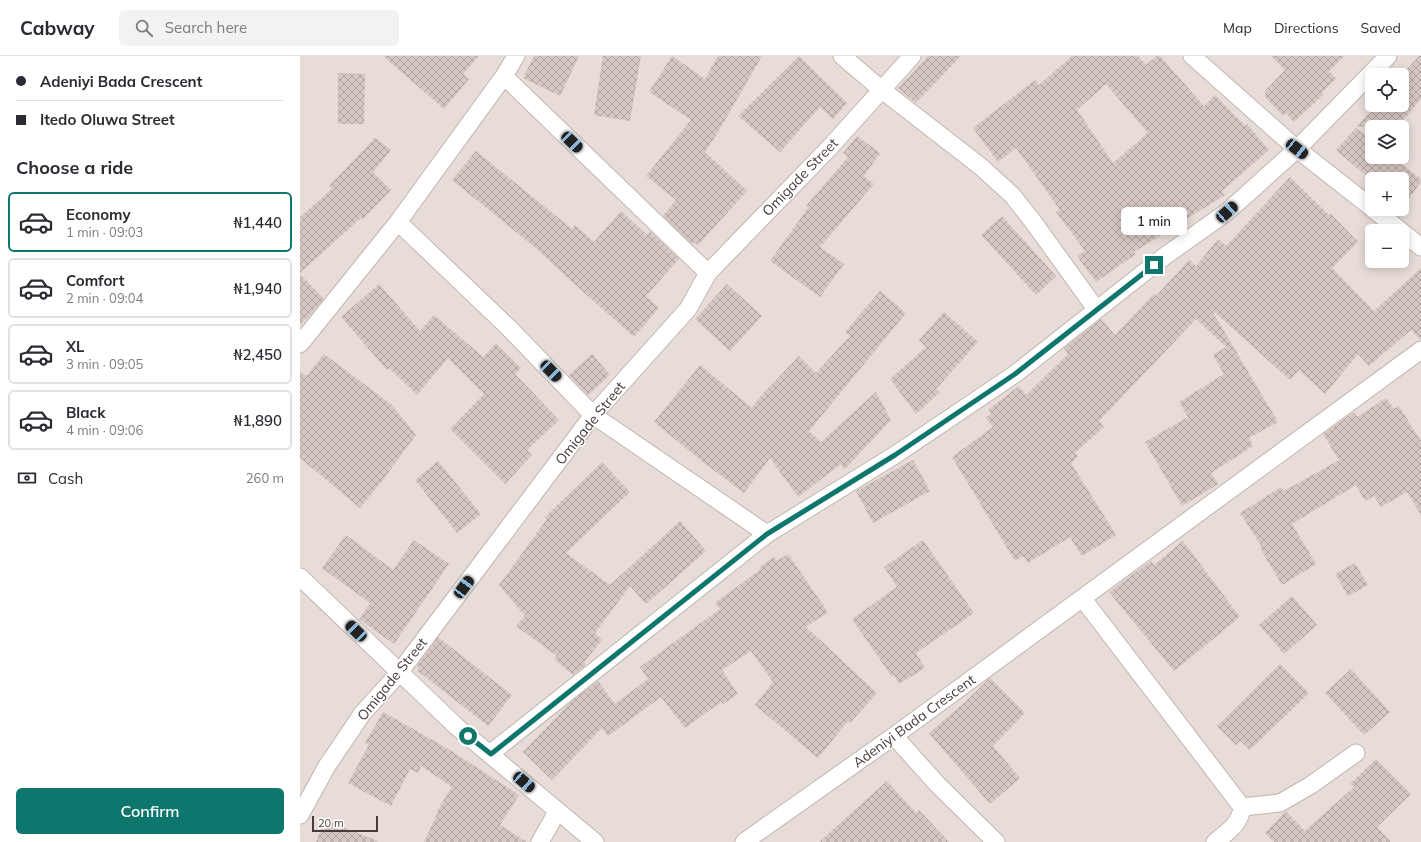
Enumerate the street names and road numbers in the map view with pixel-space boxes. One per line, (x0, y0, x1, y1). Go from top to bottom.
street label: Omigade Street (758, 134, 842, 220)
street label: Omigade Street (551, 378, 629, 468)
street label: Omigade Street (353, 634, 431, 724)
street label: Adeniyi Bada Crescent (849, 670, 979, 772)

